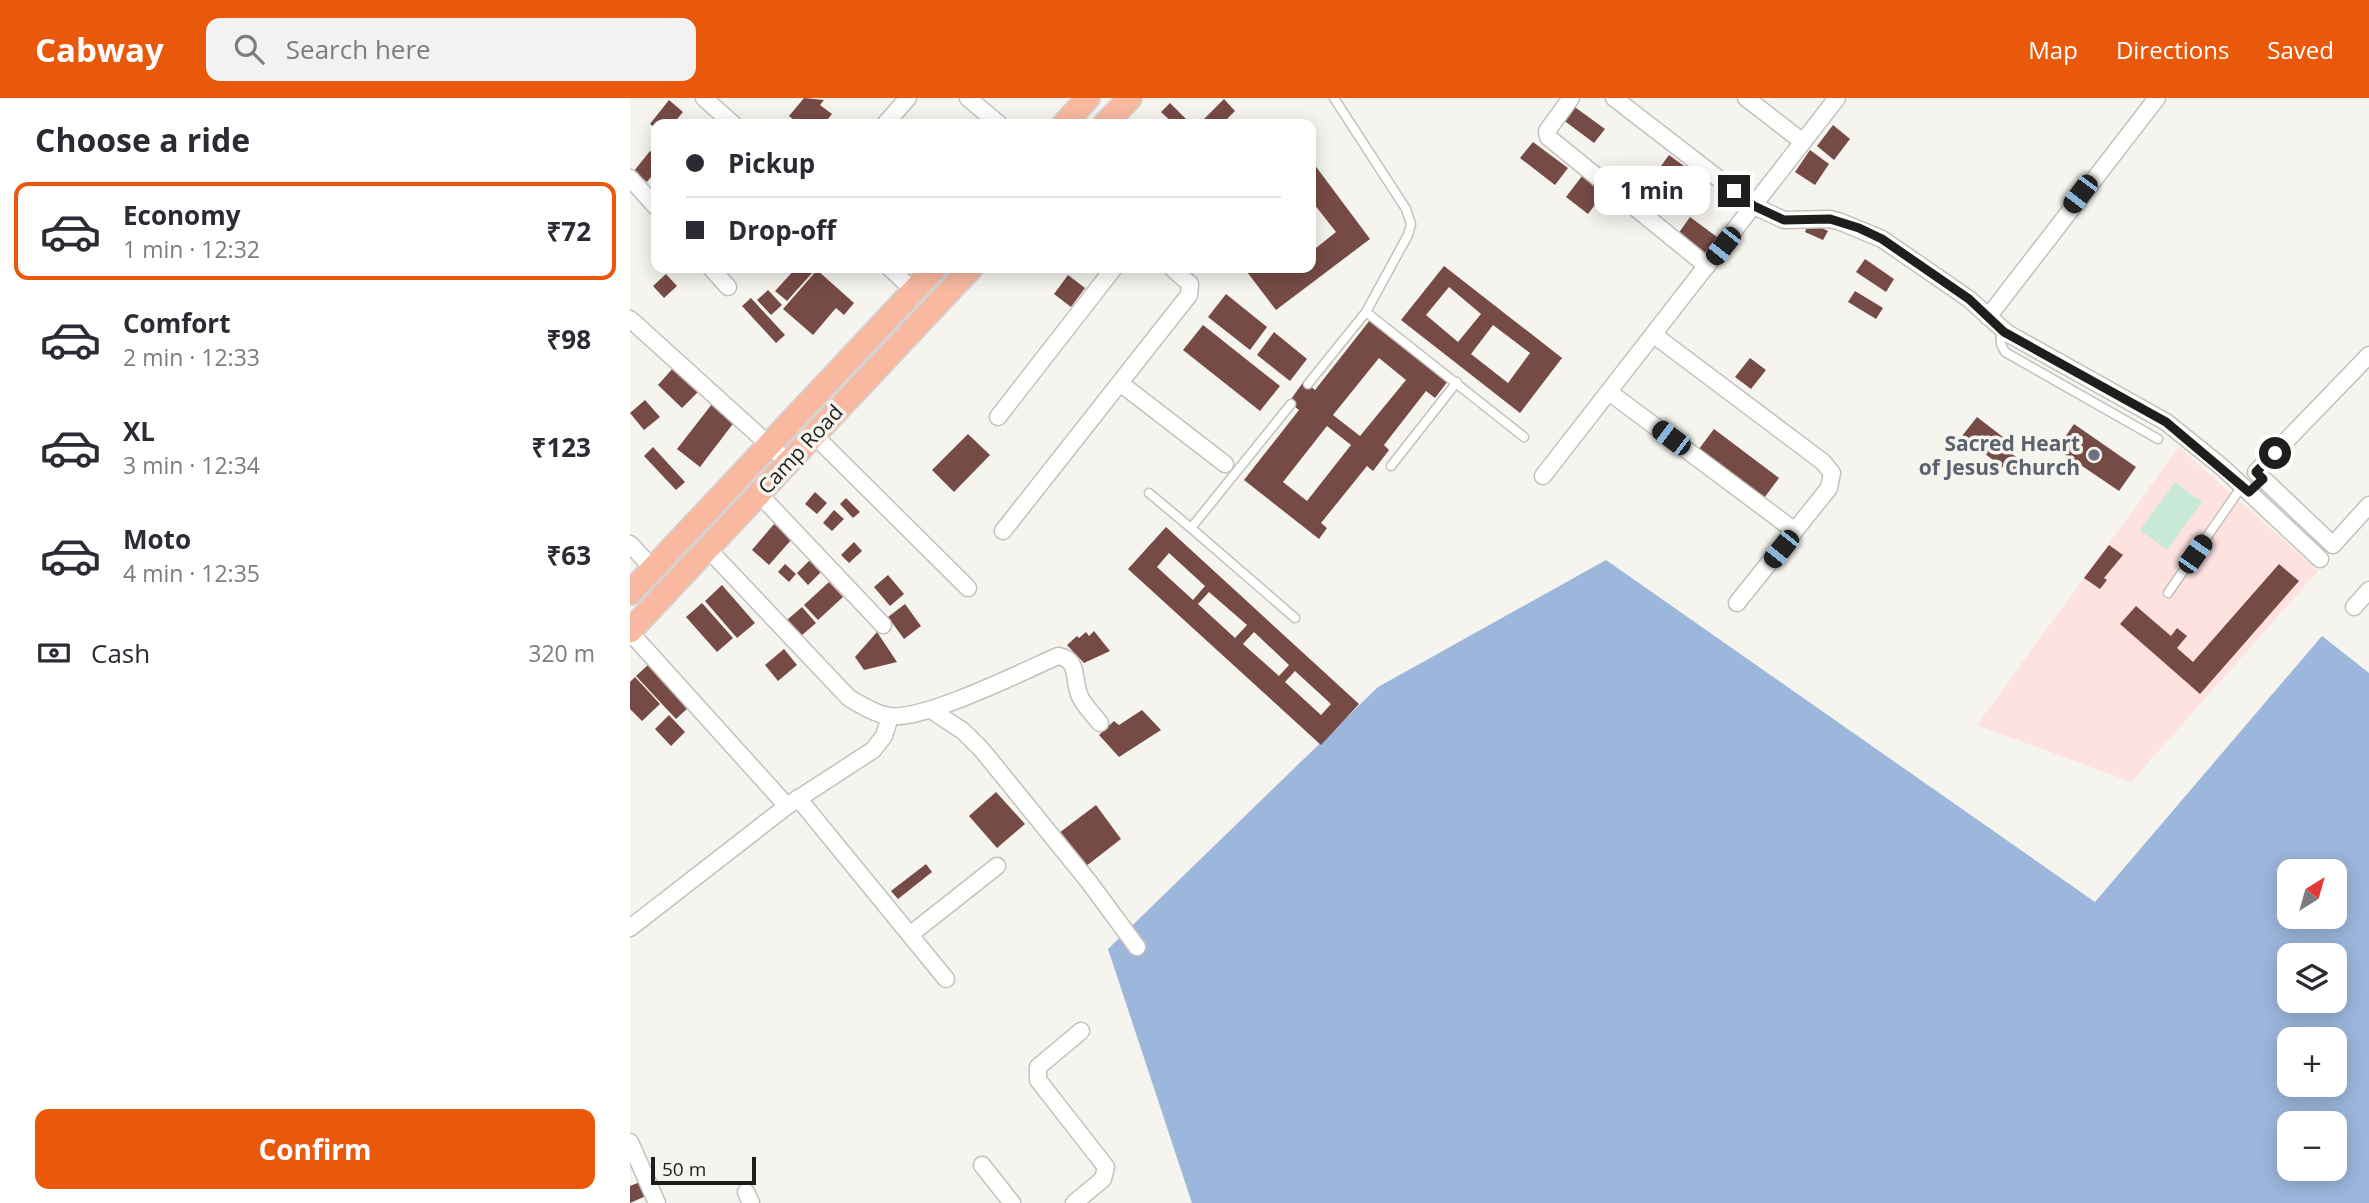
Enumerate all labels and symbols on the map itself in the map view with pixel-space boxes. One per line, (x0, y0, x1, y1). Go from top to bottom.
callout: 1 min (1594, 166, 1710, 216)
car (2059, 171, 2102, 217)
route end (1718, 175, 1750, 207)
car (1702, 223, 1745, 269)
street label: Camp Road (751, 398, 849, 500)
car (1648, 417, 1695, 459)
place label: Sacred Heart of Jesus Church (1919, 429, 2080, 481)
route start (2259, 437, 2291, 469)
marker: Sacred Heart of Jesus Church (2086, 447, 2102, 463)
car (1760, 526, 1803, 572)
car (2175, 531, 2216, 577)
north arrow (2277, 859, 2347, 929)
scale bar (651, 1154, 756, 1186)

